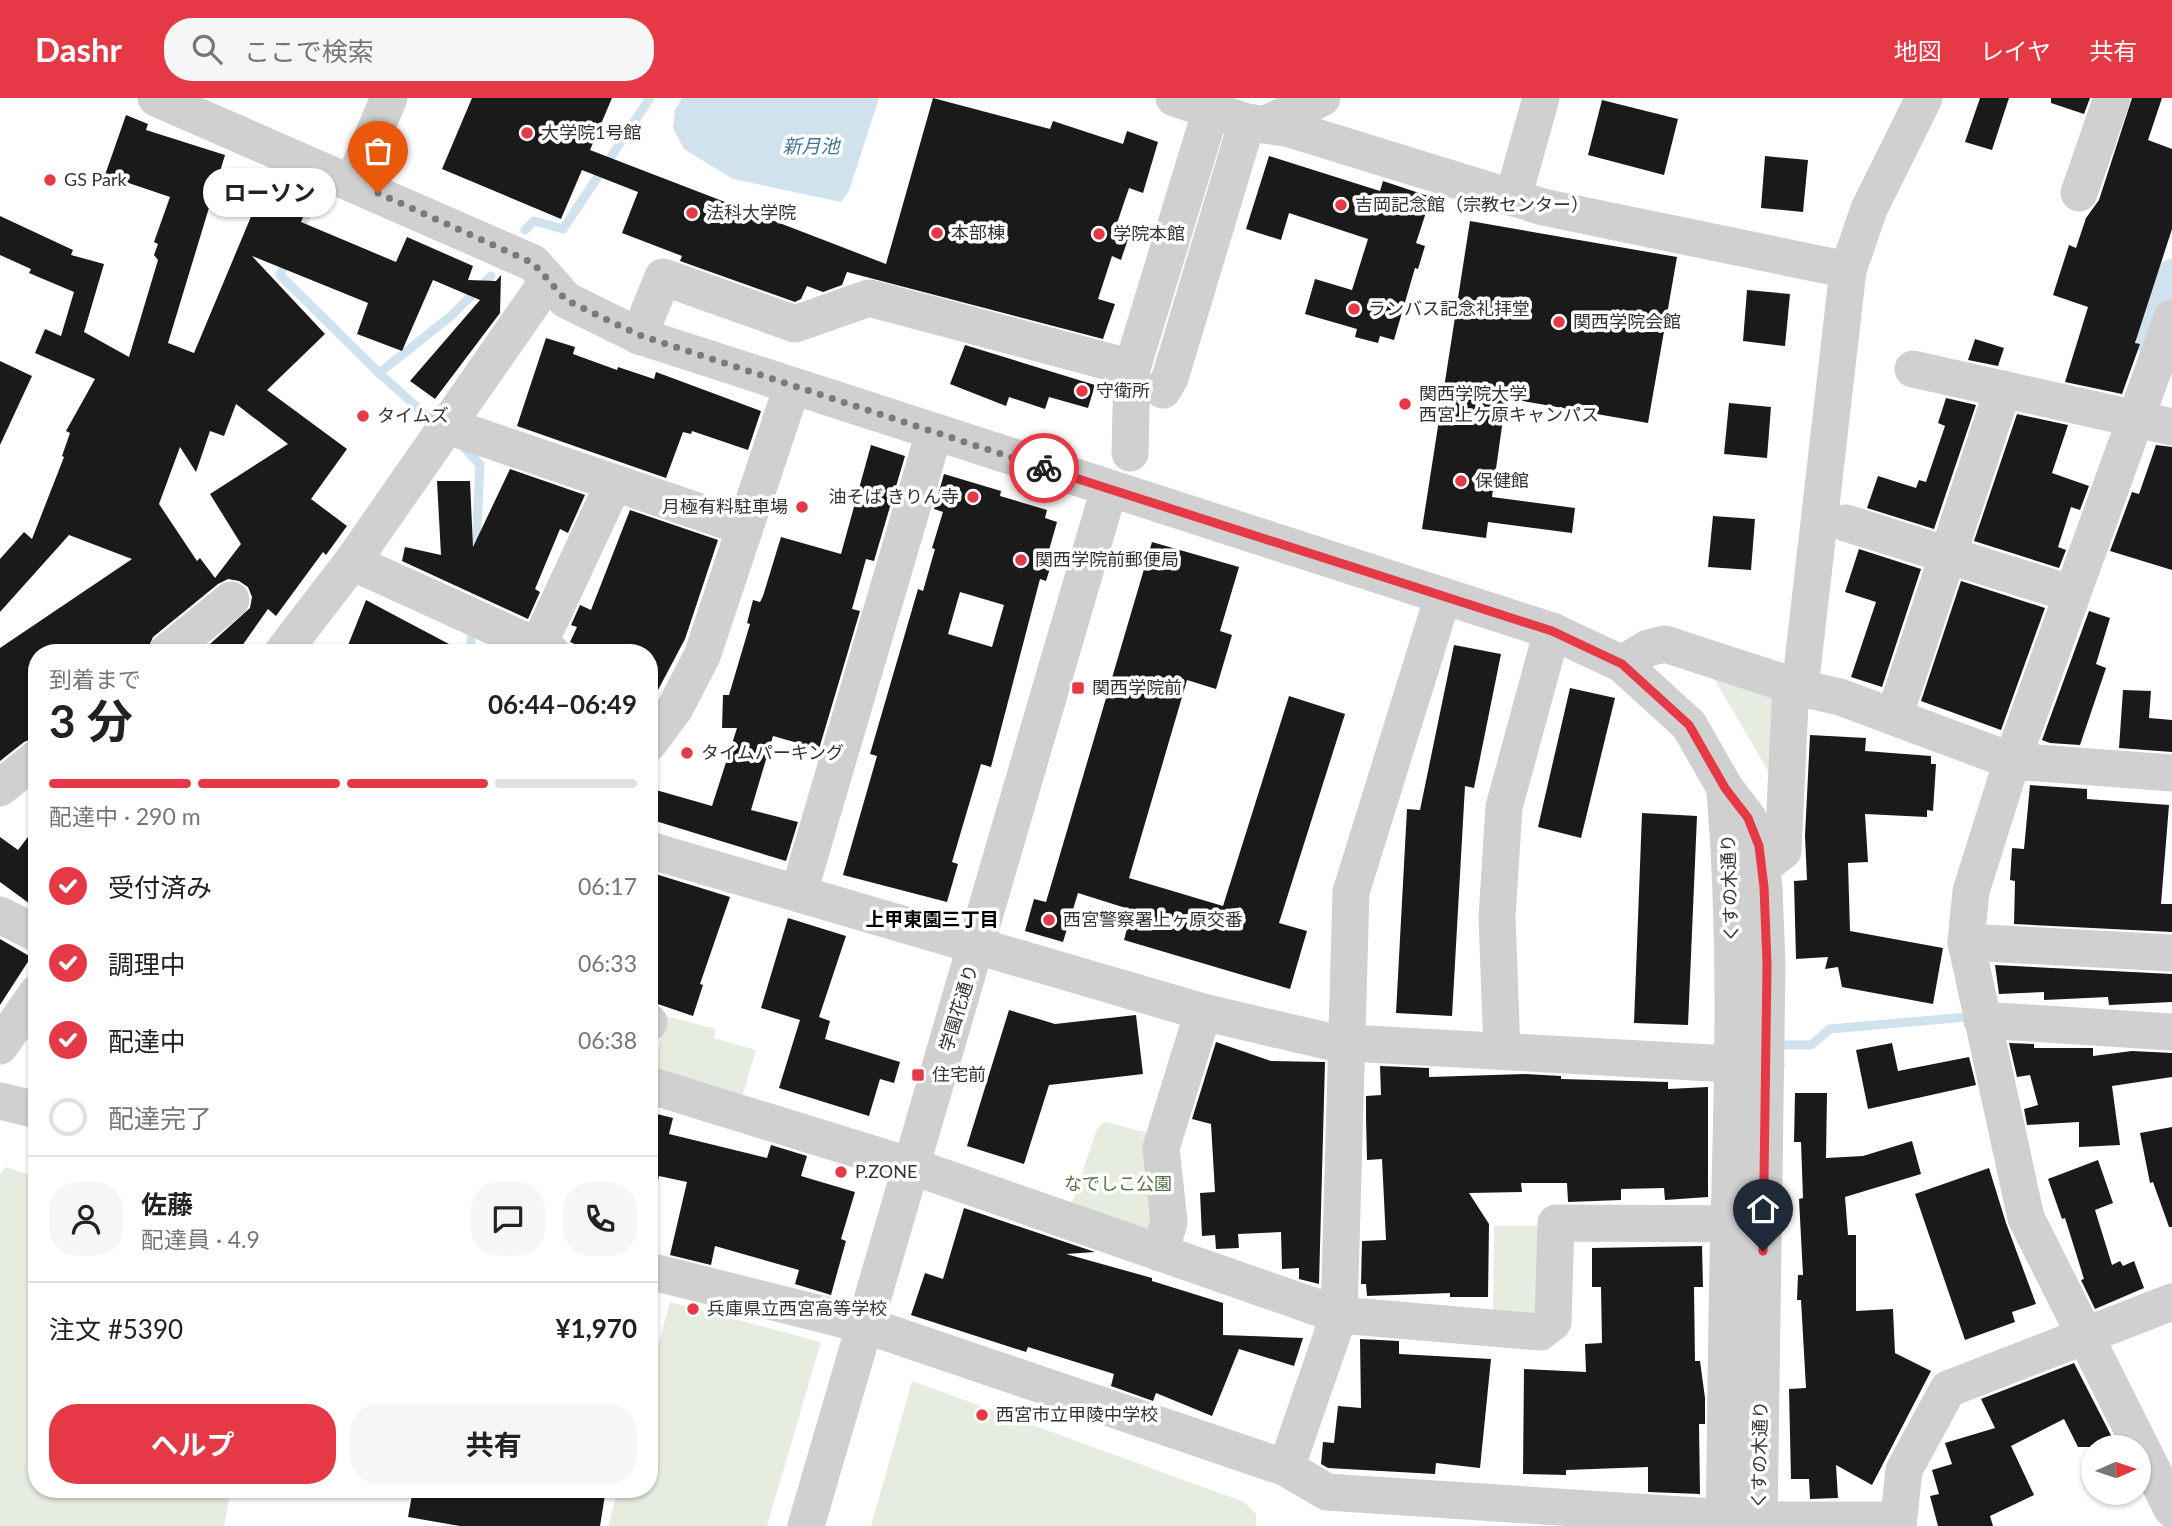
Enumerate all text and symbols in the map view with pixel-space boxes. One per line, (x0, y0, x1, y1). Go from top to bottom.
search box (164, 18, 654, 81)
text: Dashr (35, 29, 122, 69)
icon: search (188, 30, 226, 68)
text: ここで検索 (244, 35, 374, 67)
text: 地図 (1894, 36, 1942, 65)
text: レイヤ (1980, 36, 2051, 65)
text: 共有 (2089, 36, 2137, 65)
pin (348, 121, 408, 193)
place label: 大学院1号館 (541, 121, 641, 143)
marker: 大学院1号館 (519, 125, 535, 141)
icon: bag (359, 132, 397, 170)
water label: 新月池 (782, 134, 841, 157)
place label: GS Park (64, 168, 128, 190)
callout: ローソン (203, 168, 336, 217)
marker: GS Park (42, 172, 58, 188)
text: ローソン (224, 178, 316, 206)
place label: 吉岡記念館（宗教センター） (1355, 193, 1589, 215)
marker: 吉岡記念館（宗教センター） (1333, 197, 1349, 213)
place label: 法科大学院 (706, 201, 796, 223)
marker: 法科大学院 (684, 205, 700, 221)
place label: 本部棟 (951, 221, 1005, 243)
place label: 学院本館 (1113, 222, 1185, 244)
marker: 本部棟 (929, 225, 945, 241)
marker: 学院本館 (1091, 226, 1107, 242)
place label: ランバス記念礼拝堂 (1368, 297, 1530, 319)
marker: ランバス記念礼拝堂 (1346, 301, 1362, 317)
place label: 関西学院会館 (1573, 310, 1681, 332)
marker: 関西学院会館 (1551, 314, 1567, 330)
place label: 守衛所 (1096, 379, 1150, 401)
place label: 関西学院大学 西宮上ケ原キャンパス (1419, 382, 1599, 425)
marker: 守衛所 (1074, 383, 1090, 399)
marker: 関西学院大学 西宮上ケ原キャンパス (1397, 396, 1413, 412)
place label: タイムズ (377, 404, 449, 426)
marker: タイムズ (355, 408, 371, 424)
courier (1009, 433, 1079, 503)
icon: bike (1025, 449, 1063, 487)
place label: 保健館 (1475, 469, 1529, 491)
marker: 保健館 (1453, 473, 1469, 489)
place label: 油そば きりん寺 (828, 485, 959, 507)
marker: 油そば きりん寺 (965, 489, 981, 505)
place label: 月極有料駐車場 (662, 495, 788, 517)
marker: 月極有料駐車場 (794, 499, 810, 515)
place label: 関西学院前郵便局 (1035, 548, 1179, 570)
marker: 関西学院前郵便局 (1013, 552, 1029, 568)
text: 到着まで (49, 665, 141, 693)
place label: 関西学院前 (1092, 676, 1182, 698)
marker: 関西学院前 (1070, 680, 1086, 696)
text: 06:44–06:49 (488, 688, 637, 720)
text: 3 分 (49, 693, 133, 748)
place label: タイムパーキング (701, 741, 844, 763)
marker: タイムパーキング (679, 745, 695, 761)
text: 配達中 · 290 m (49, 802, 201, 830)
street label: くすの木通り (1716, 834, 1742, 942)
icon: check (49, 867, 87, 905)
text: 受付済み (108, 871, 212, 903)
text: 06:17 (578, 872, 637, 900)
district label: 上甲東園三丁目 (865, 907, 999, 930)
place label: 西宮警察署上ヶ原交番 (1063, 908, 1243, 930)
marker: 西宮警察署上ヶ原交番 (1041, 912, 1057, 928)
icon: check (49, 944, 87, 982)
text: 調理中 (108, 948, 186, 980)
text: 06:33 (578, 949, 637, 977)
street label: 学園花通り (934, 961, 982, 1054)
icon: check (49, 1021, 87, 1059)
text: 配達中 (108, 1025, 186, 1057)
text: 06:38 (578, 1026, 637, 1054)
place label: 住宅前 (932, 1063, 986, 1085)
marker: 住宅前 (910, 1067, 926, 1083)
text: 配達完了 (108, 1102, 212, 1134)
place label: P.ZONE (855, 1160, 917, 1182)
marker: P.ZONE (833, 1164, 849, 1180)
park label: なでしこ公園 (1064, 1172, 1172, 1194)
pin (1733, 1179, 1793, 1251)
button: person (49, 1182, 123, 1256)
button: chat (471, 1182, 545, 1256)
button: phone (563, 1182, 637, 1256)
text: 佐藤 (141, 1188, 193, 1220)
icon: home (1744, 1190, 1782, 1228)
text: 配達員 · 4.9 (141, 1225, 260, 1253)
place label: 兵庫県立西宮高等学校 (707, 1297, 887, 1319)
marker: 兵庫県立西宮高等学校 (685, 1301, 701, 1317)
text: ¥1,970 (556, 1312, 637, 1344)
text: 注文 #5390 (49, 1313, 183, 1345)
street label: くすの木通り (1747, 1401, 1771, 1509)
place label: 西宮市立甲陵中学校 (996, 1403, 1158, 1425)
button: ヘルプ (49, 1404, 336, 1484)
button: 共有 (350, 1404, 637, 1484)
marker: 西宮市立甲陵中学校 (974, 1407, 990, 1423)
north arrow (2081, 1435, 2151, 1505)
map controls (2081, 1435, 2151, 1505)

